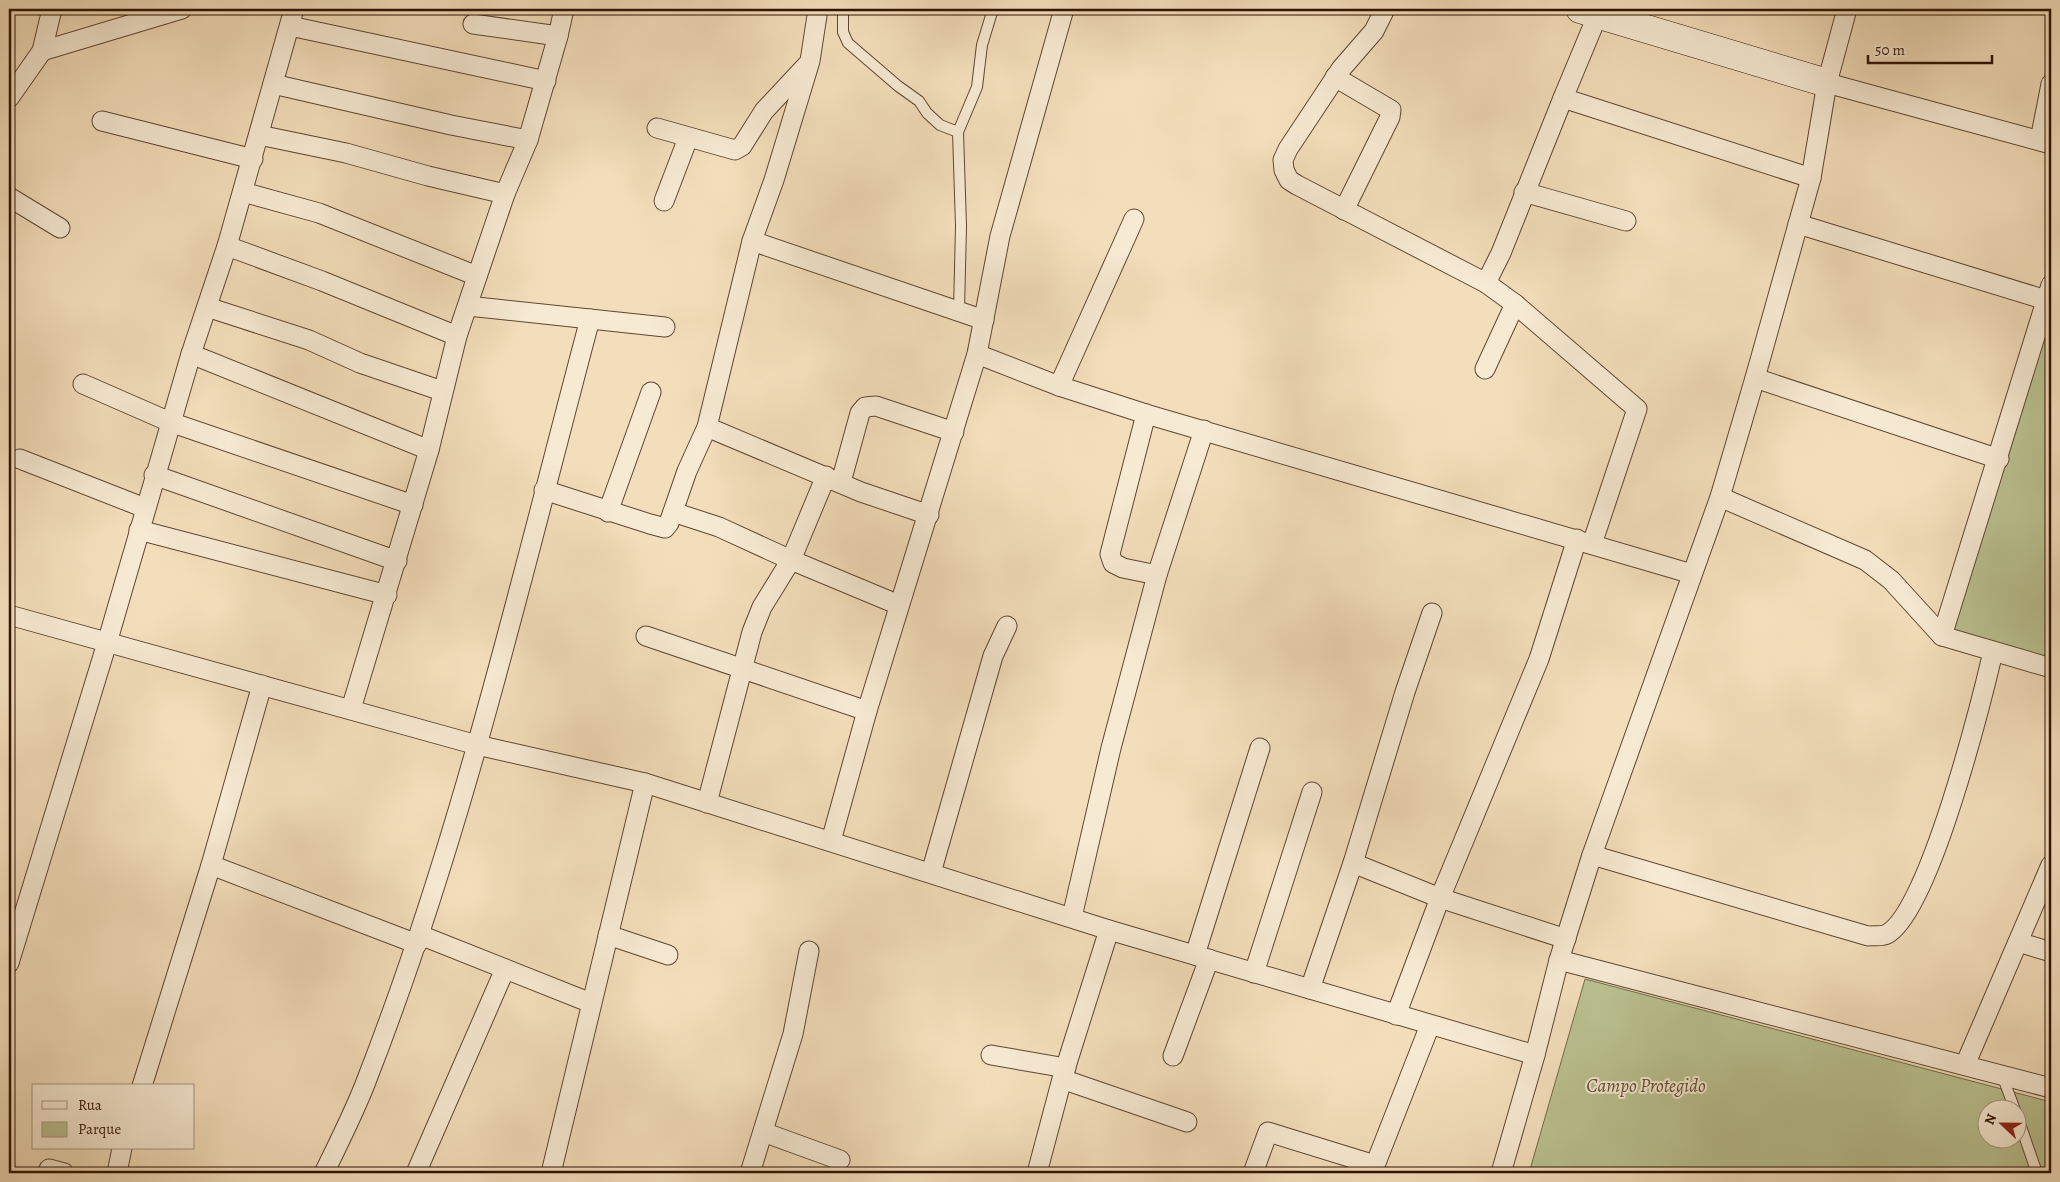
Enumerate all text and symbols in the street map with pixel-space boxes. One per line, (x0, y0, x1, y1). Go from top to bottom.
scale bar (1868, 32, 1991, 64)
text: 50 m (1875, 40, 1905, 60)
park label: Campo Protegido (1586, 1073, 1706, 1099)
legend (32, 1084, 195, 1150)
text: Rua (78, 1095, 102, 1115)
north arrow (1978, 1100, 2028, 1150)
text: N (1980, 1111, 2001, 1128)
text: Parque (78, 1119, 121, 1139)

